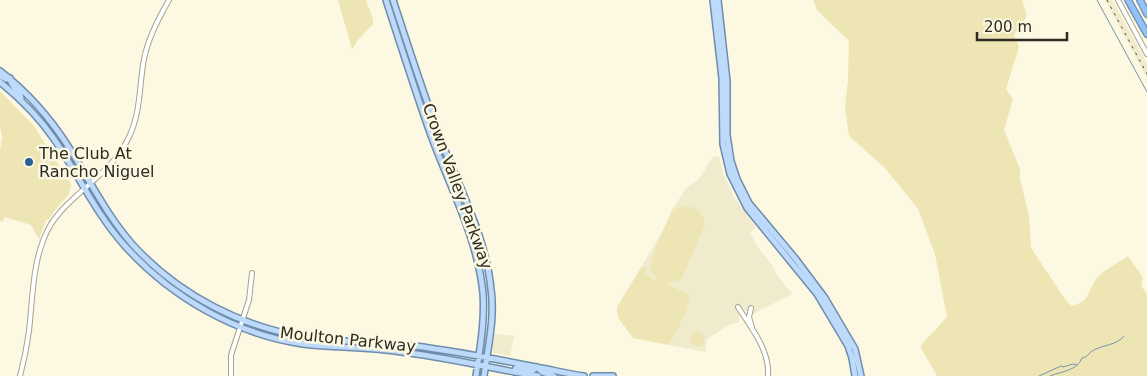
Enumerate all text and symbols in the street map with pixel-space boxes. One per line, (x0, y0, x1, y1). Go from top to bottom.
scale bar (977, 10, 1067, 42)
text: 200 m (984, 18, 1032, 36)
street label: Crown Valley Parkway (419, 101, 496, 272)
place label: The Club At Rancho Niguel (38, 144, 155, 181)
marker: The Club At Rancho Niguel (23, 156, 35, 168)
street label: Moulton Parkway (279, 323, 417, 356)

